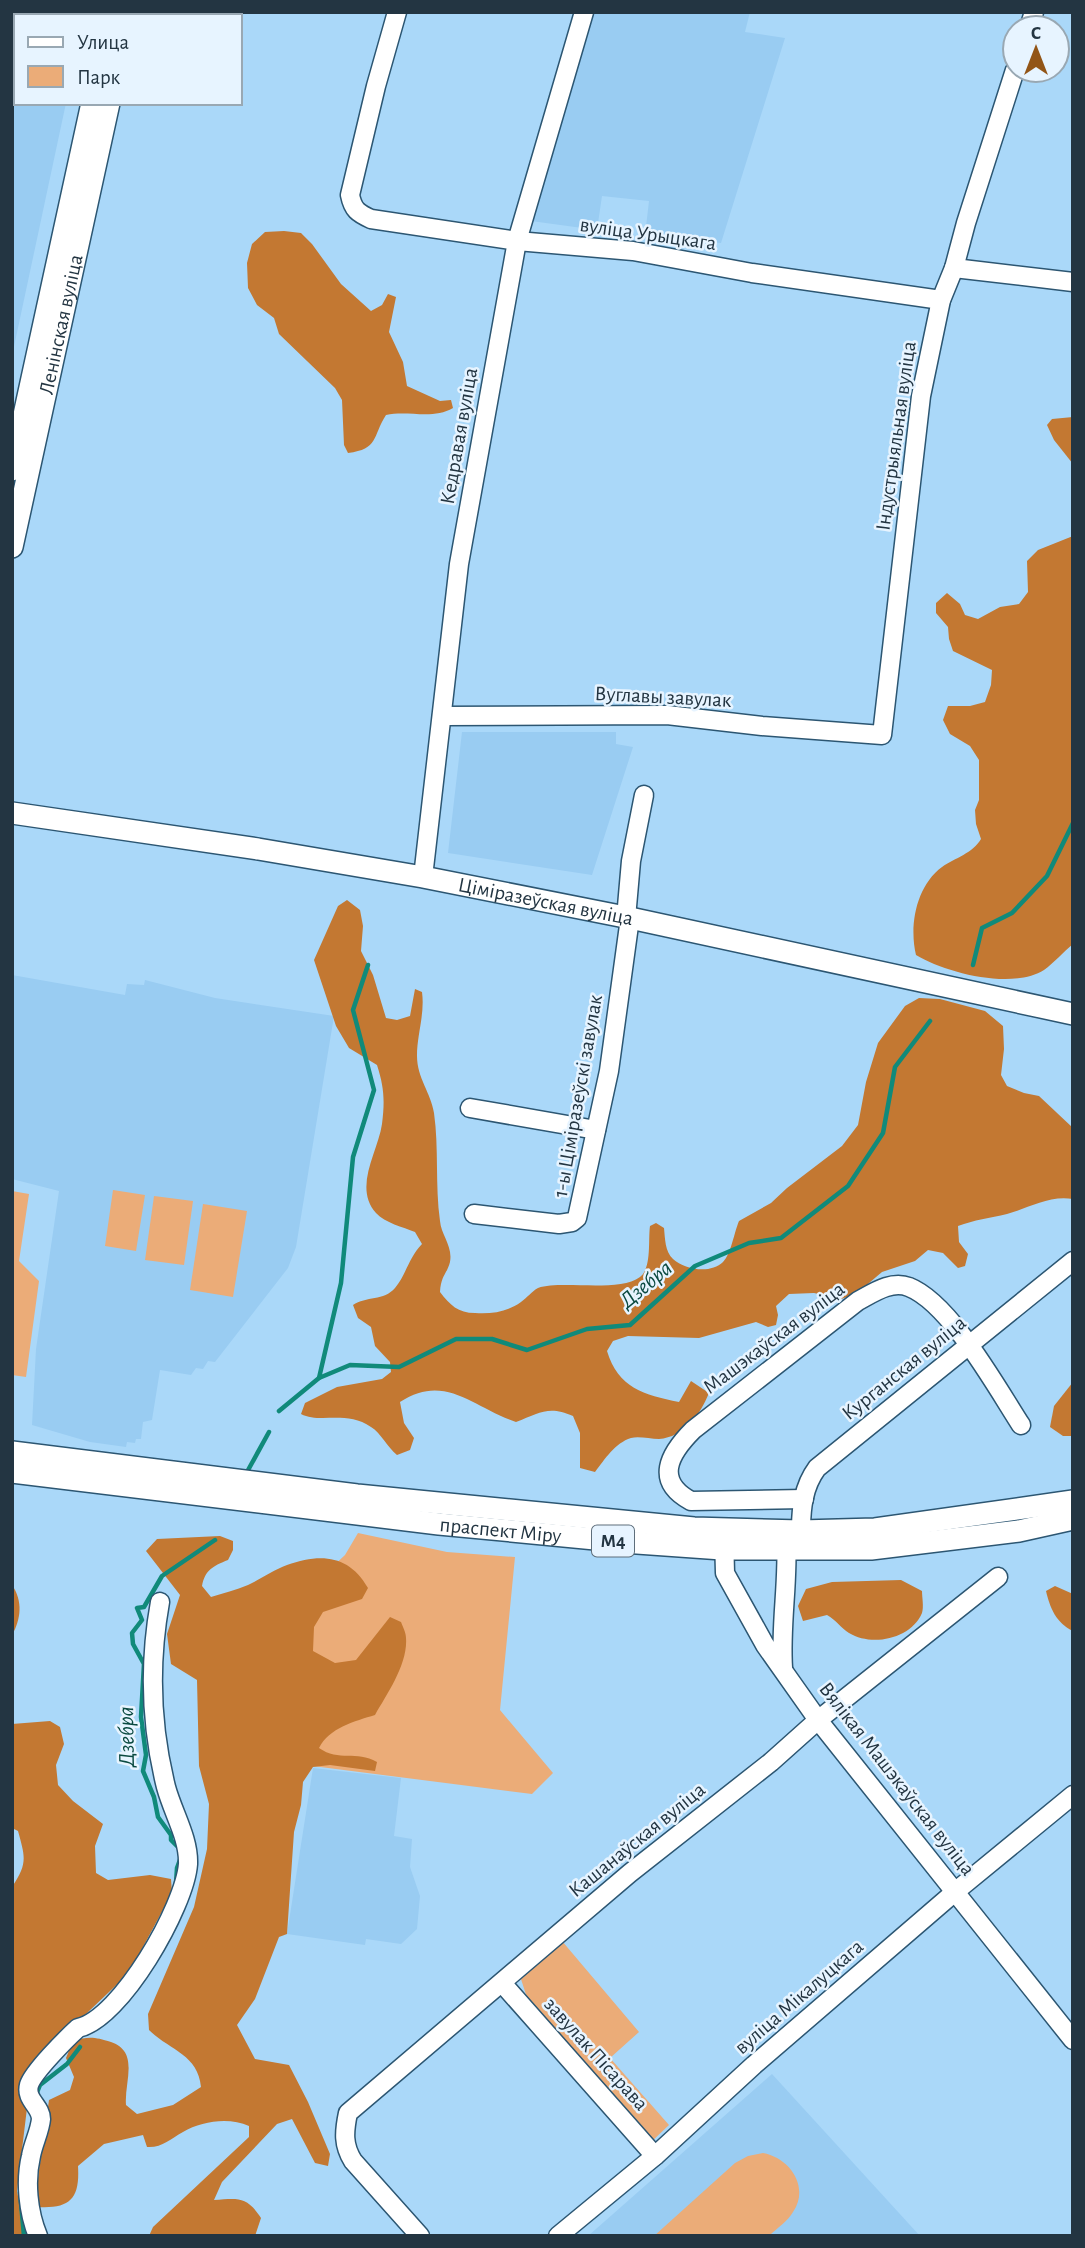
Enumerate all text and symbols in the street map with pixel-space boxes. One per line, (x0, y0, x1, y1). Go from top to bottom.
legend (14, 14, 242, 105)
north arrow (1001, 14, 1071, 84)
text: С (1031, 24, 1041, 43)
text: Улица (77, 32, 130, 53)
text: Парк (77, 67, 121, 88)
street label: вуліца Урыцкага (578, 214, 718, 254)
street label: Ленінская вуліца (35, 252, 86, 396)
street label: Індустрыяльная вуліца (872, 340, 920, 532)
street label: Кедравая вуліца (437, 366, 481, 506)
street label: Вуглавы завулак (594, 683, 732, 711)
street label: Ціміразеўская вуліца (456, 874, 635, 929)
street label: 1-ы Ціміразеўскі завулак (550, 993, 606, 1199)
water label: Дзебра (615, 1257, 677, 1314)
street label: Машэкаўская вуліца (699, 1278, 849, 1398)
street label: Курганская вуліца (838, 1312, 970, 1424)
street label: праспект Міру (439, 1514, 562, 1546)
road number: М4 (592, 1526, 634, 1556)
street label: Вялікая Машэкаўская вуліца (815, 1678, 979, 1880)
water label: Дзебра (115, 1706, 139, 1769)
street label: Кашанаўская вуліца (565, 1778, 709, 1901)
street label: вуліца Мікалуцкага (731, 1935, 868, 2058)
street label: завулак Пісарава (540, 1993, 652, 2115)

